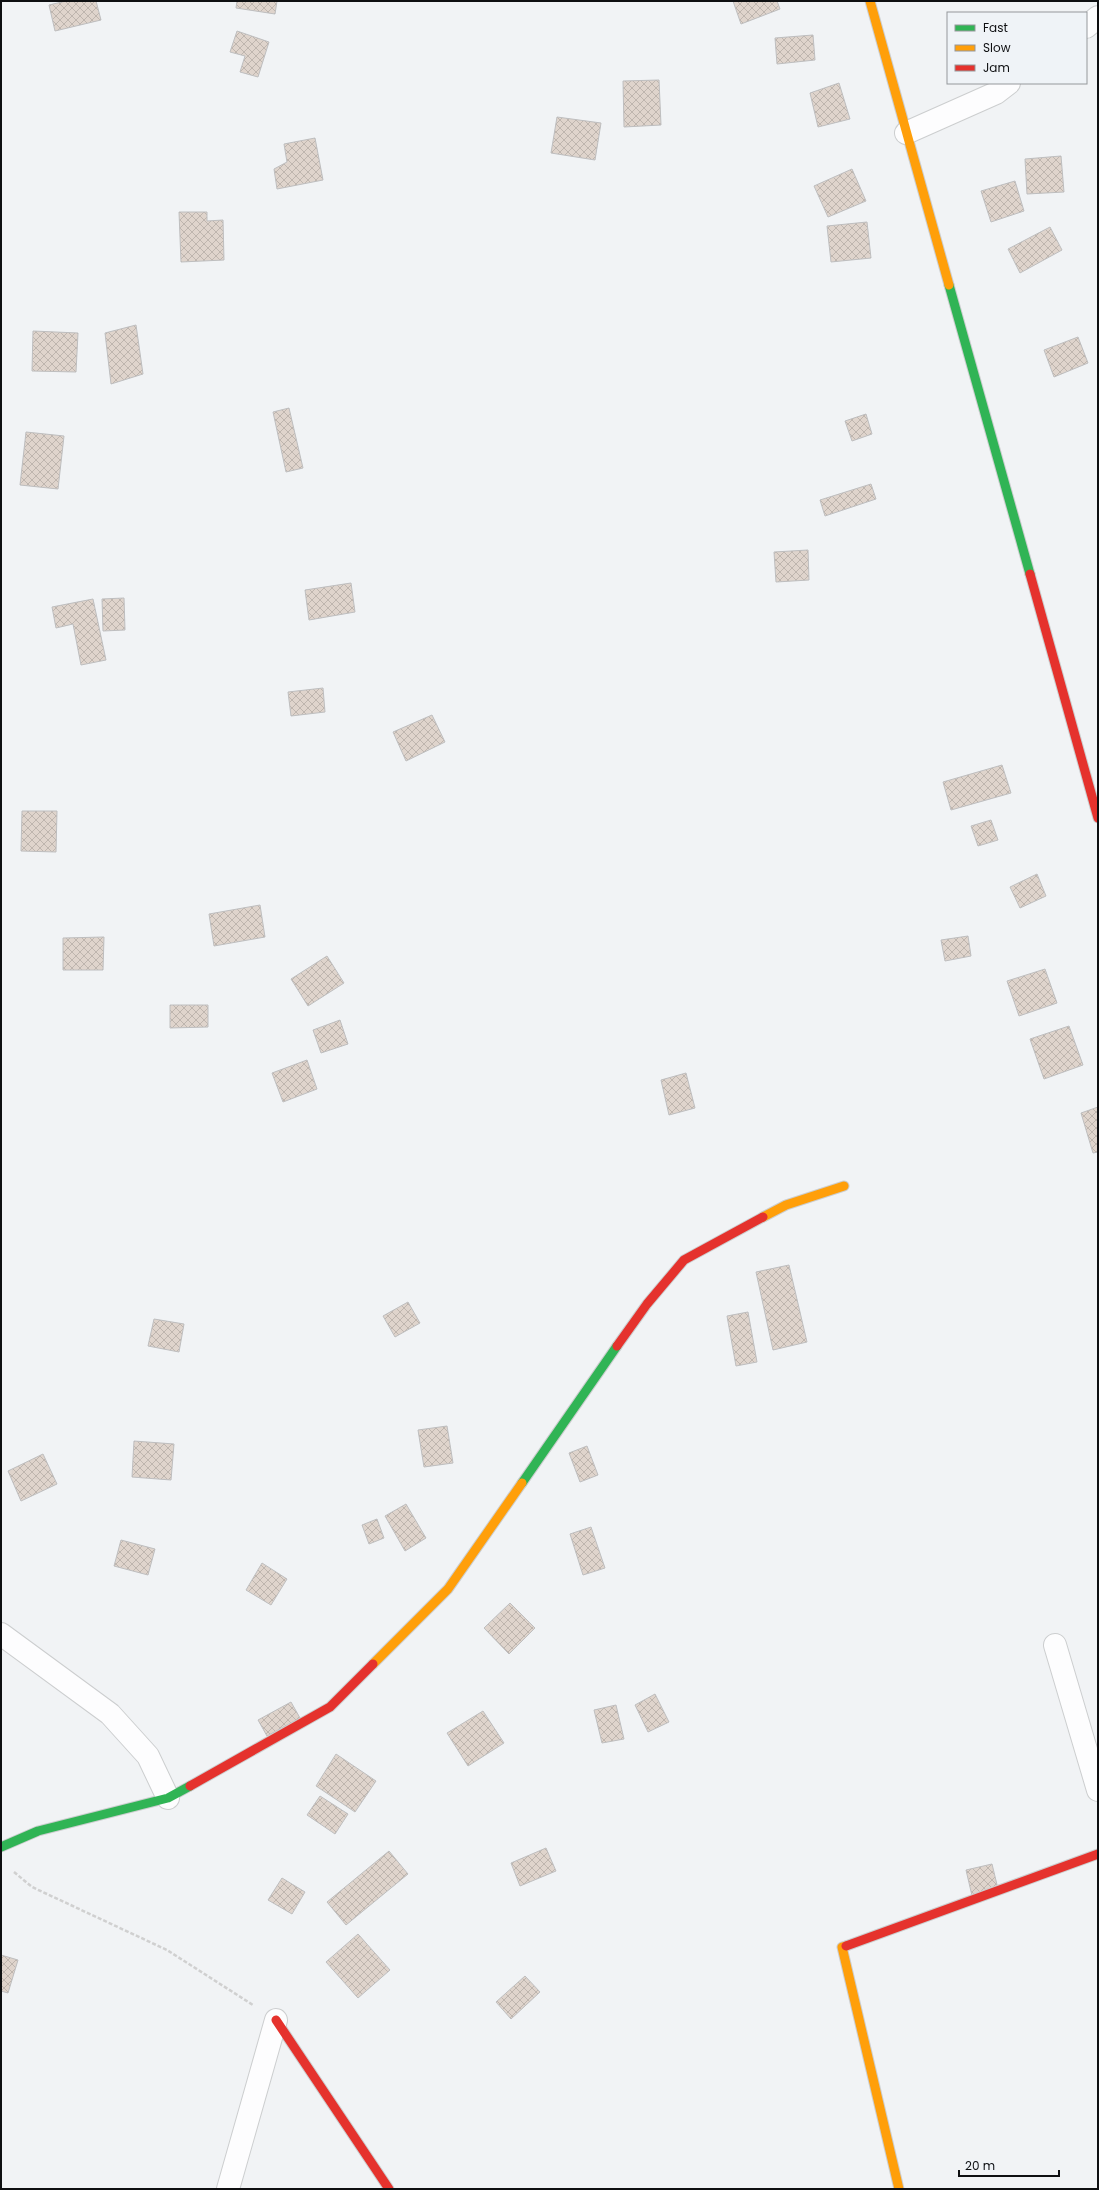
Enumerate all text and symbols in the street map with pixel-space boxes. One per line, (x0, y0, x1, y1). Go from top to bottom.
legend (947, 12, 1087, 84)
text: Fast (983, 19, 1008, 36)
text: Slow (983, 39, 1011, 56)
text: Jam (983, 59, 1010, 76)
scale bar (959, 2152, 1059, 2178)
text: 20 m (965, 2157, 995, 2174)

